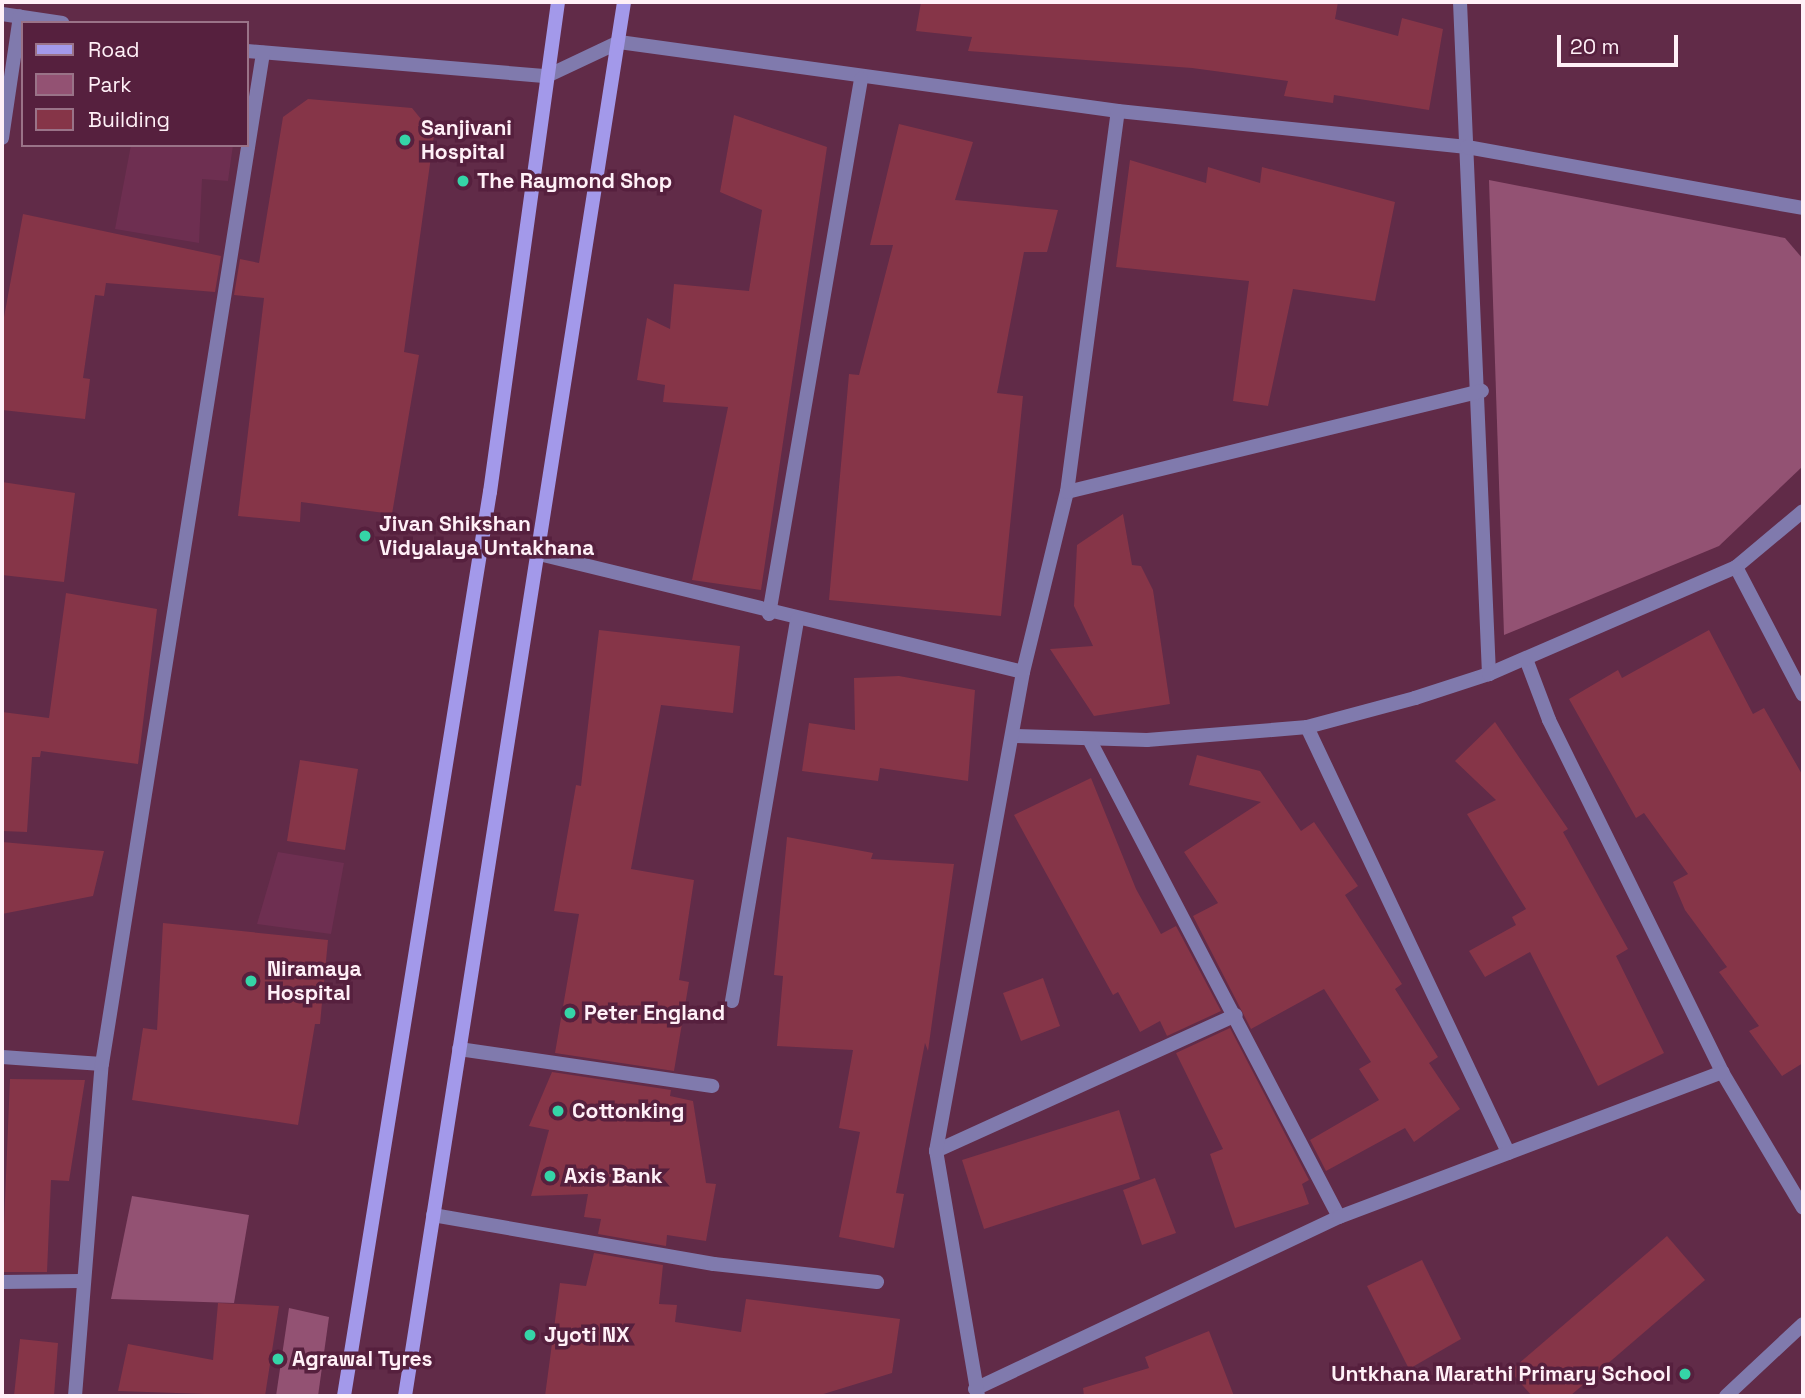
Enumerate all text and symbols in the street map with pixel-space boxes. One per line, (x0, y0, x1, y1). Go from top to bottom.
legend (21, 21, 248, 147)
scale bar (1560, 21, 1681, 65)
text: 20 m (1570, 33, 1620, 60)
text: Road (88, 36, 140, 63)
text: Park (88, 71, 132, 98)
text: Building (88, 106, 170, 133)
place label: Sanjivani Hospital (421, 115, 512, 165)
marker: Sanjivani Hospital (395, 130, 415, 150)
place label: The Raymond Shop (477, 168, 672, 194)
marker: The Raymond Shop (455, 173, 471, 189)
place label: Jivan Shikshan Vidyalaya Untakhana (379, 511, 594, 561)
marker: Jivan Shikshan Vidyalaya Untakhana (357, 528, 373, 544)
place label: Niramaya Hospital (267, 956, 362, 1006)
marker: Niramaya Hospital (241, 971, 261, 991)
place label: Peter England (584, 1000, 725, 1026)
marker: Peter England (562, 1005, 578, 1021)
place label: Cottonking (572, 1098, 684, 1124)
marker: Cottonking (550, 1103, 566, 1119)
place label: Axis Bank (564, 1163, 663, 1189)
marker: Axis Bank (542, 1168, 558, 1184)
place label: Jyoti NX (544, 1322, 630, 1348)
marker: Jyoti NX (522, 1327, 538, 1343)
place label: Agrawal Tyres (292, 1346, 433, 1372)
marker: Agrawal Tyres (270, 1351, 286, 1367)
place label: Untkhana Marathi Primary School (1331, 1361, 1671, 1387)
marker: Untkhana Marathi Primary School (1677, 1366, 1693, 1382)

